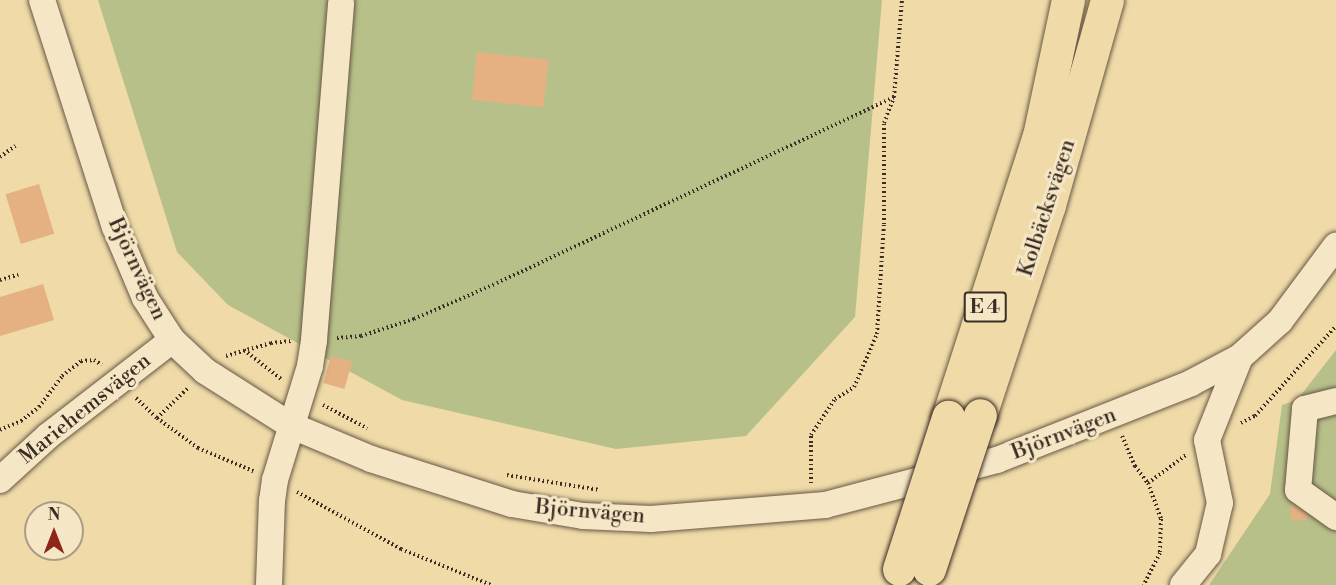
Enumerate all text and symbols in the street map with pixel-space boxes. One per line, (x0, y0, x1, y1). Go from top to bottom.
street label: Kolbäcksvägen (1013, 136, 1081, 280)
street label: Björnvägen (102, 214, 172, 324)
road number: E 4 (962, 290, 1008, 324)
street label: Mariehemsvägen (14, 348, 156, 470)
street label: Björnvägen (1008, 403, 1120, 465)
street label: Björnvägen (534, 495, 646, 529)
north arrow (24, 501, 84, 561)
text: N (48, 505, 60, 525)

